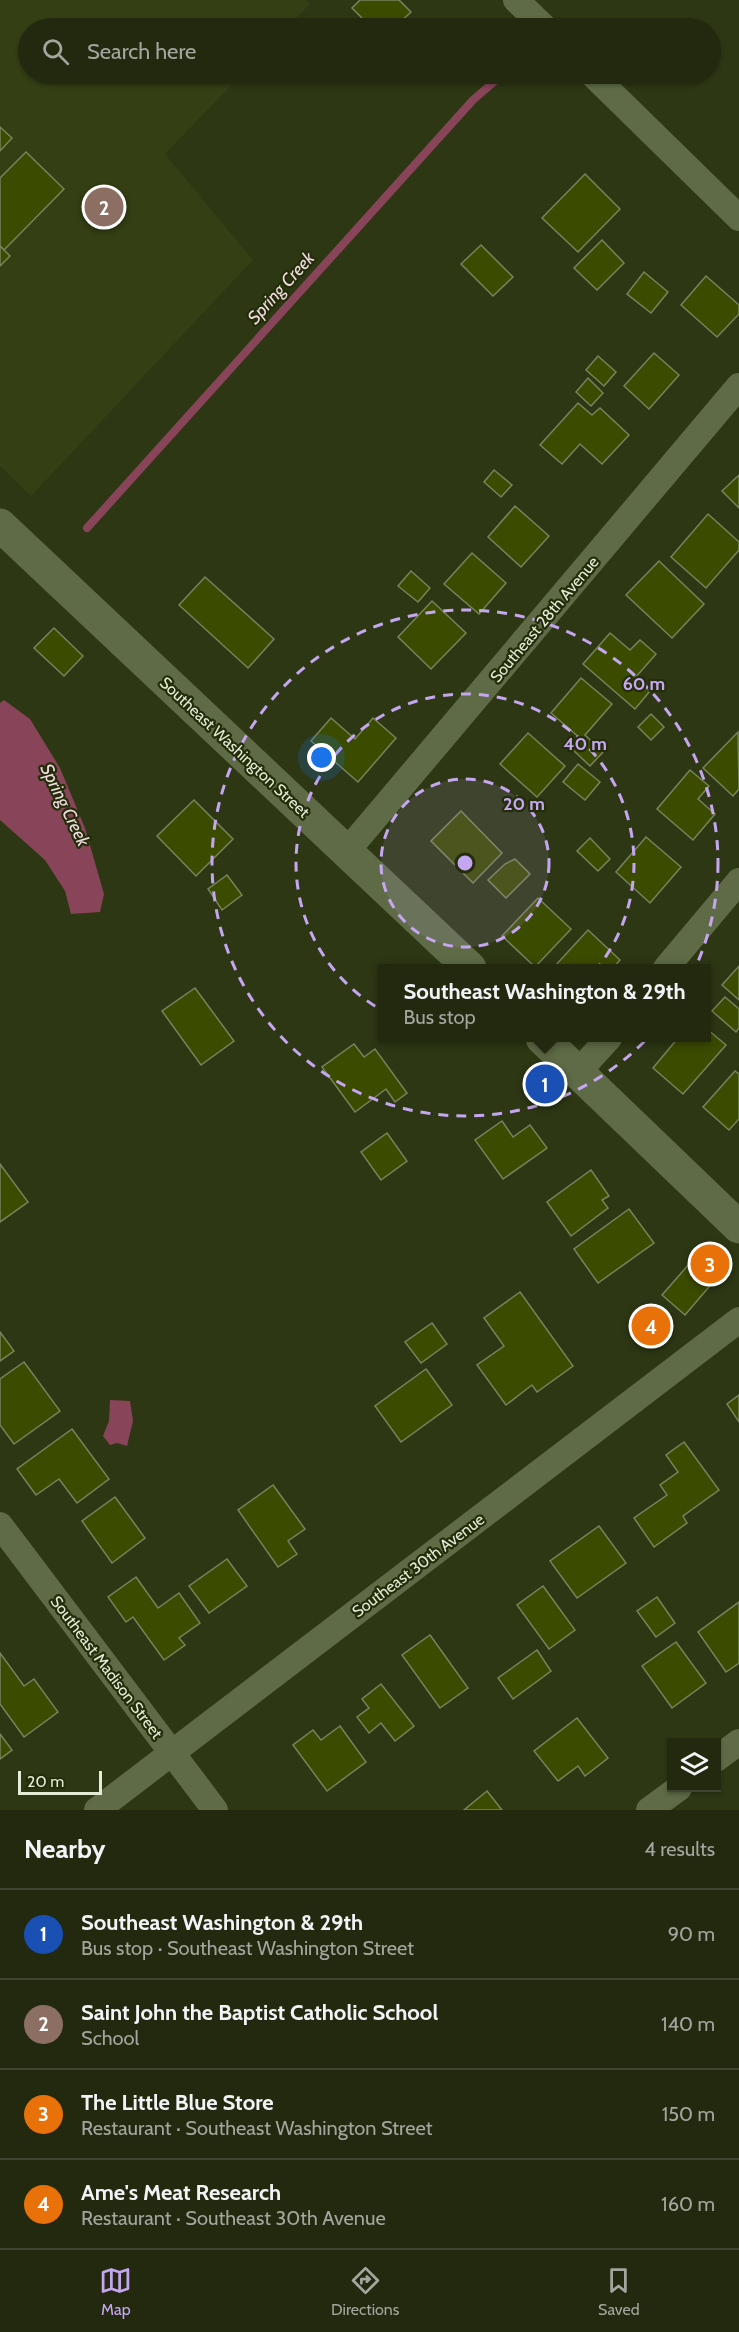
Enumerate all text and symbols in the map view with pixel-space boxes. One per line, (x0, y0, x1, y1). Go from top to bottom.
search box (18, 18, 721, 84)
icon: search (39, 35, 72, 68)
text: Search here (87, 38, 196, 65)
pin: 2 (84, 184, 124, 230)
water label: Spring Creek (243, 247, 320, 329)
street label: Southeast 28th Avenue (486, 552, 603, 686)
street label: Southeast Washington Street (156, 673, 314, 822)
text: 60 m (623, 673, 665, 695)
text: 40 m (563, 733, 607, 755)
your location (307, 743, 336, 772)
water label: Spring Creek (36, 760, 95, 851)
text: 20 m (503, 793, 545, 815)
centre of rings (455, 853, 475, 873)
popup (378, 964, 711, 1042)
text: Southeast Washington & 29th (403, 978, 686, 1005)
text: Bus stop (403, 1005, 476, 1029)
pin: 1 (526, 1062, 564, 1106)
pin: 3 (690, 1242, 730, 1286)
pin: 4 (632, 1304, 670, 1348)
street label: Southeast 30th Avenue (349, 1510, 488, 1621)
street label: Southeast Madison Street (47, 1592, 167, 1743)
map controls (667, 1738, 721, 1792)
button: layers (667, 1738, 721, 1792)
scale bar (18, 1768, 102, 1796)
text: 20 m (27, 1772, 64, 1791)
text: Nearby (24, 1833, 105, 1865)
text: 4 results (644, 1837, 715, 1861)
text: Southeast Washington & 29th (81, 1909, 363, 1936)
text: 1 (40, 1922, 47, 1946)
text: 90 m (668, 1922, 715, 1946)
text: Bus stop · Southeast Washington Street (81, 1936, 414, 1960)
text: Saint John the Baptist Catholic School (81, 1999, 438, 2026)
text: 2 (38, 2012, 49, 2036)
text: 140 m (661, 2012, 715, 2036)
text: School (81, 2026, 139, 2050)
text: The Little Blue Store (81, 2089, 274, 2116)
text: 3 (38, 2102, 49, 2126)
text: 150 m (662, 2102, 715, 2126)
text: Restaurant · Southeast Washington Street (81, 2116, 432, 2140)
text: Ame's Meat Research (81, 2179, 281, 2206)
text: 4 (37, 2192, 50, 2216)
text: 160 m (661, 2192, 715, 2216)
text: Restaurant · Southeast 30th Avenue (81, 2206, 386, 2230)
tab: Map (99, 2264, 132, 2319)
tab: Directions (331, 2264, 399, 2319)
tab: Saved (598, 2264, 640, 2319)

